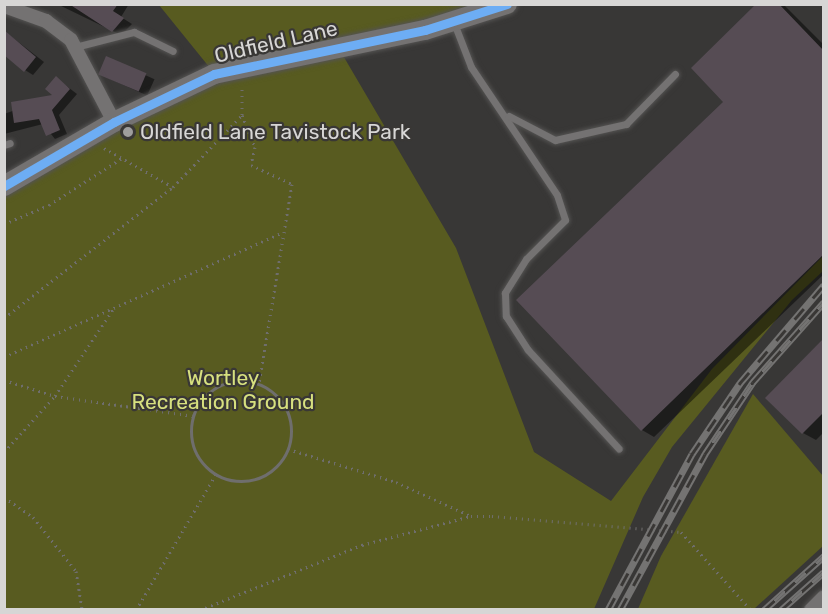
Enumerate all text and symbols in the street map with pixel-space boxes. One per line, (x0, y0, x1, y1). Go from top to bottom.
street label: Oldfield Lane (212, 16, 340, 68)
place label: Oldfield Lane Tavistock Park (140, 119, 411, 145)
marker: Oldfield Lane Tavistock Park (121, 125, 135, 139)
park label: Wortley Recreation Ground (131, 365, 315, 415)

